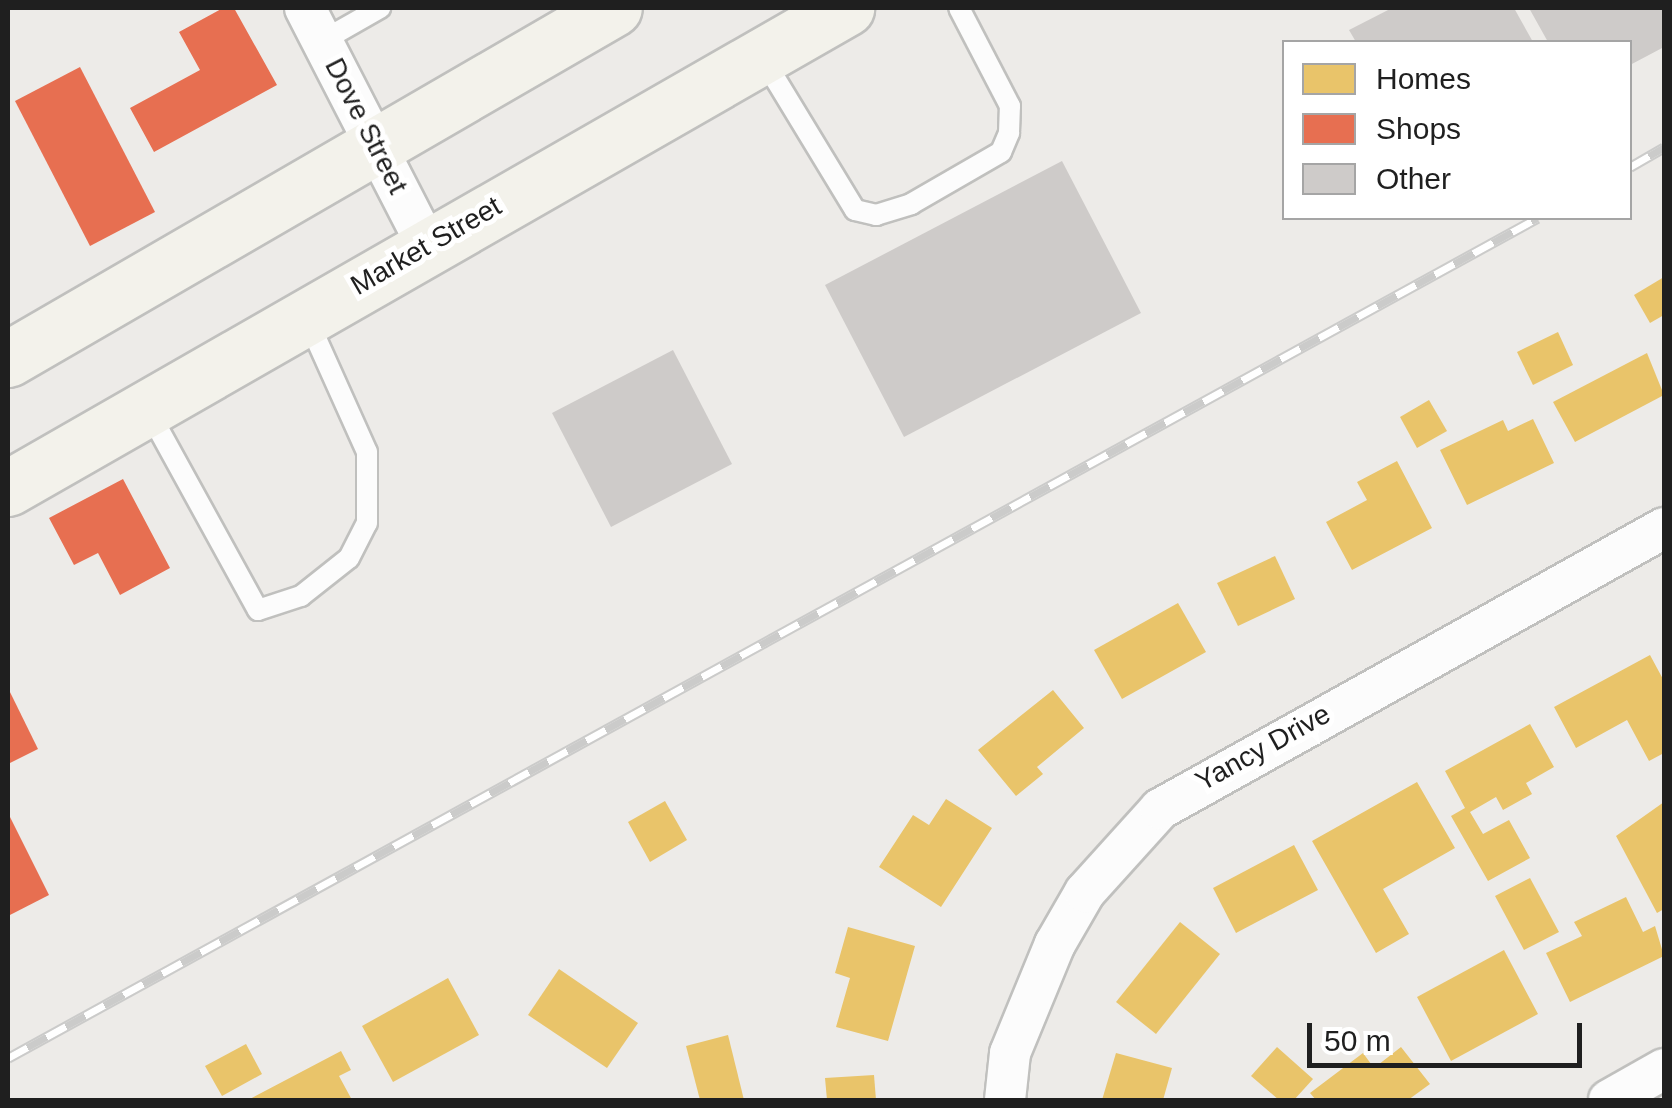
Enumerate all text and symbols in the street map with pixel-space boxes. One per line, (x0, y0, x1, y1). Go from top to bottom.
legend (1282, 40, 1632, 220)
street label: Dove Street (317, 53, 415, 199)
text: Homes (1376, 62, 1471, 95)
text: Shops (1376, 112, 1461, 145)
text: Other (1376, 162, 1451, 195)
street label: Market Street (345, 189, 507, 303)
street label: Yancy Drive (1190, 697, 1336, 799)
scale bar (1312, 1003, 1587, 1065)
text: 50 m (1324, 1024, 1391, 1057)

